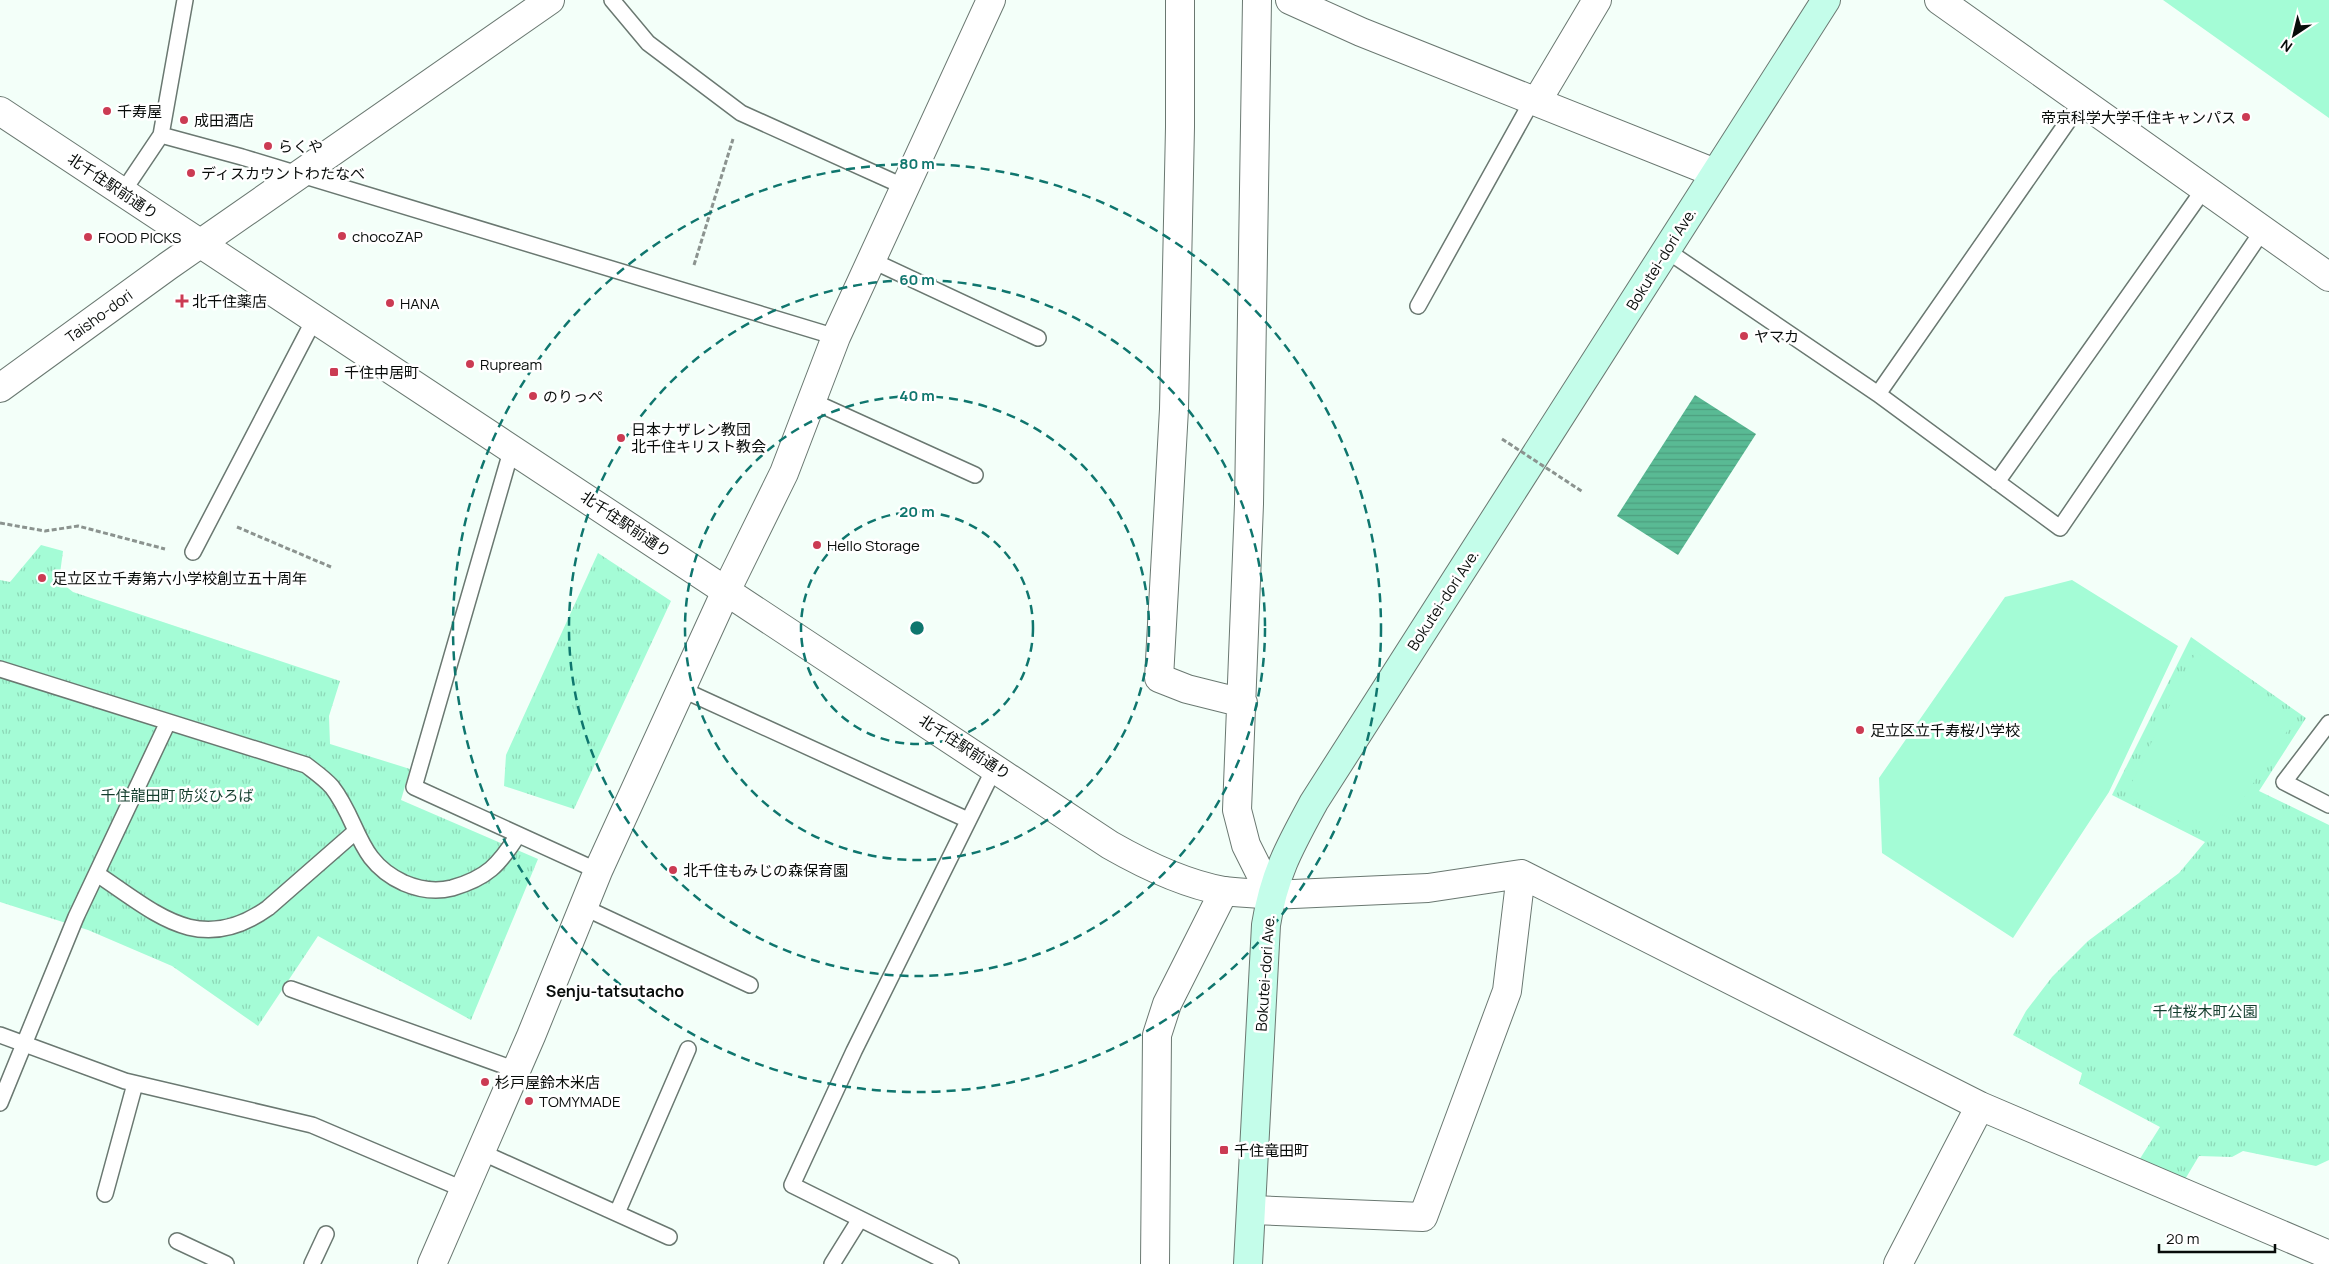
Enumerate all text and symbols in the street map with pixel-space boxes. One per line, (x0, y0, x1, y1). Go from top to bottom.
north arrow (2269, 10, 2319, 60)
text: N (2277, 35, 2296, 57)
place label: 千寿屋 (117, 101, 162, 122)
marker: 千寿屋 (101, 105, 113, 117)
place label: 帝京科学大学千住キャンパス (2041, 107, 2236, 128)
place label: 成田酒店 (194, 110, 254, 131)
marker: 帝京科学大学千住キャンパス (2240, 111, 2252, 123)
marker: 成田酒店 (178, 114, 190, 126)
place label: らくや (278, 136, 323, 157)
marker: らくや (262, 140, 274, 152)
street label: 北千住駅前通り (64, 148, 162, 224)
text: 80 m (899, 153, 935, 174)
place label: ディスカウントわたなべ (201, 163, 365, 184)
marker: ディスカウントわたなべ (185, 167, 197, 179)
street label: Bokutei-dori Ave. (1621, 204, 1701, 314)
place label: chocoZAP (352, 226, 423, 247)
place label: FOOD PICKS (98, 227, 181, 248)
marker: chocoZAP (336, 230, 348, 242)
marker: FOOD PICKS (82, 231, 94, 243)
text: 60 m (899, 269, 935, 290)
street label: Taisho-dori (61, 284, 137, 348)
place label: 北千住薬店 (192, 291, 267, 312)
place label: HANA (400, 293, 440, 314)
marker: 北千住薬店 (176, 295, 188, 307)
marker: HANA (384, 297, 396, 309)
place label: ヤマカ (1754, 326, 1799, 347)
marker: ヤマカ (1738, 330, 1750, 342)
place label: Rupream (480, 354, 542, 375)
marker: Rupream (464, 358, 476, 370)
place label: 千住中居町 (344, 362, 419, 383)
marker: 千住中居町 (328, 366, 340, 378)
text: 40 m (899, 385, 935, 406)
place label: のりっぺ (543, 386, 603, 407)
marker: のりっぺ (527, 390, 539, 402)
place label: 日本ナザレン教団 北千住キリスト教会 (631, 419, 766, 457)
marker: 日本ナザレン教団 北千住キリスト教会 (615, 432, 627, 444)
street label: 北千住駅前通り (577, 486, 675, 562)
text: 20 m (899, 501, 935, 522)
place label: Hello Storage (827, 535, 920, 556)
marker: Hello Storage (811, 539, 823, 551)
street label: Bokutei-dori Ave. (1402, 545, 1484, 655)
place label: 足立区立千寿第六小学校創立五十周年 (52, 568, 307, 589)
marker: 足立区立千寿第六小学校創立五十周年 (36, 572, 48, 584)
centre of rings (908, 619, 926, 637)
street label: 北千住駅前通り (915, 710, 1015, 784)
place label: 足立区立千寿桜小学校 (1870, 720, 2020, 741)
marker: 足立区立千寿桜小学校 (1854, 724, 1866, 736)
park label: 千住龍田町 防災ひろば (100, 785, 254, 806)
place label: 北千住もみじの森保育園 (683, 860, 848, 881)
marker: 北千住もみじの森保育園 (667, 864, 679, 876)
street label: Bokutei-dori Ave. (1250, 914, 1280, 1032)
district label: Senju-tatsutacho (546, 980, 684, 1002)
park label: 千住桜木町公園 (2152, 1001, 2258, 1022)
place label: 杉戸屋鈴木米店 (495, 1072, 600, 1093)
marker: 杉戸屋鈴木米店 (479, 1076, 491, 1088)
place label: TOMYMADE (539, 1091, 620, 1112)
marker: TOMYMADE (523, 1095, 535, 1107)
place label: 千住竜田町 (1234, 1140, 1309, 1161)
marker: 千住竜田町 (1218, 1144, 1230, 1156)
scale bar (2159, 1222, 2275, 1254)
text: 20 m (2166, 1228, 2199, 1249)

